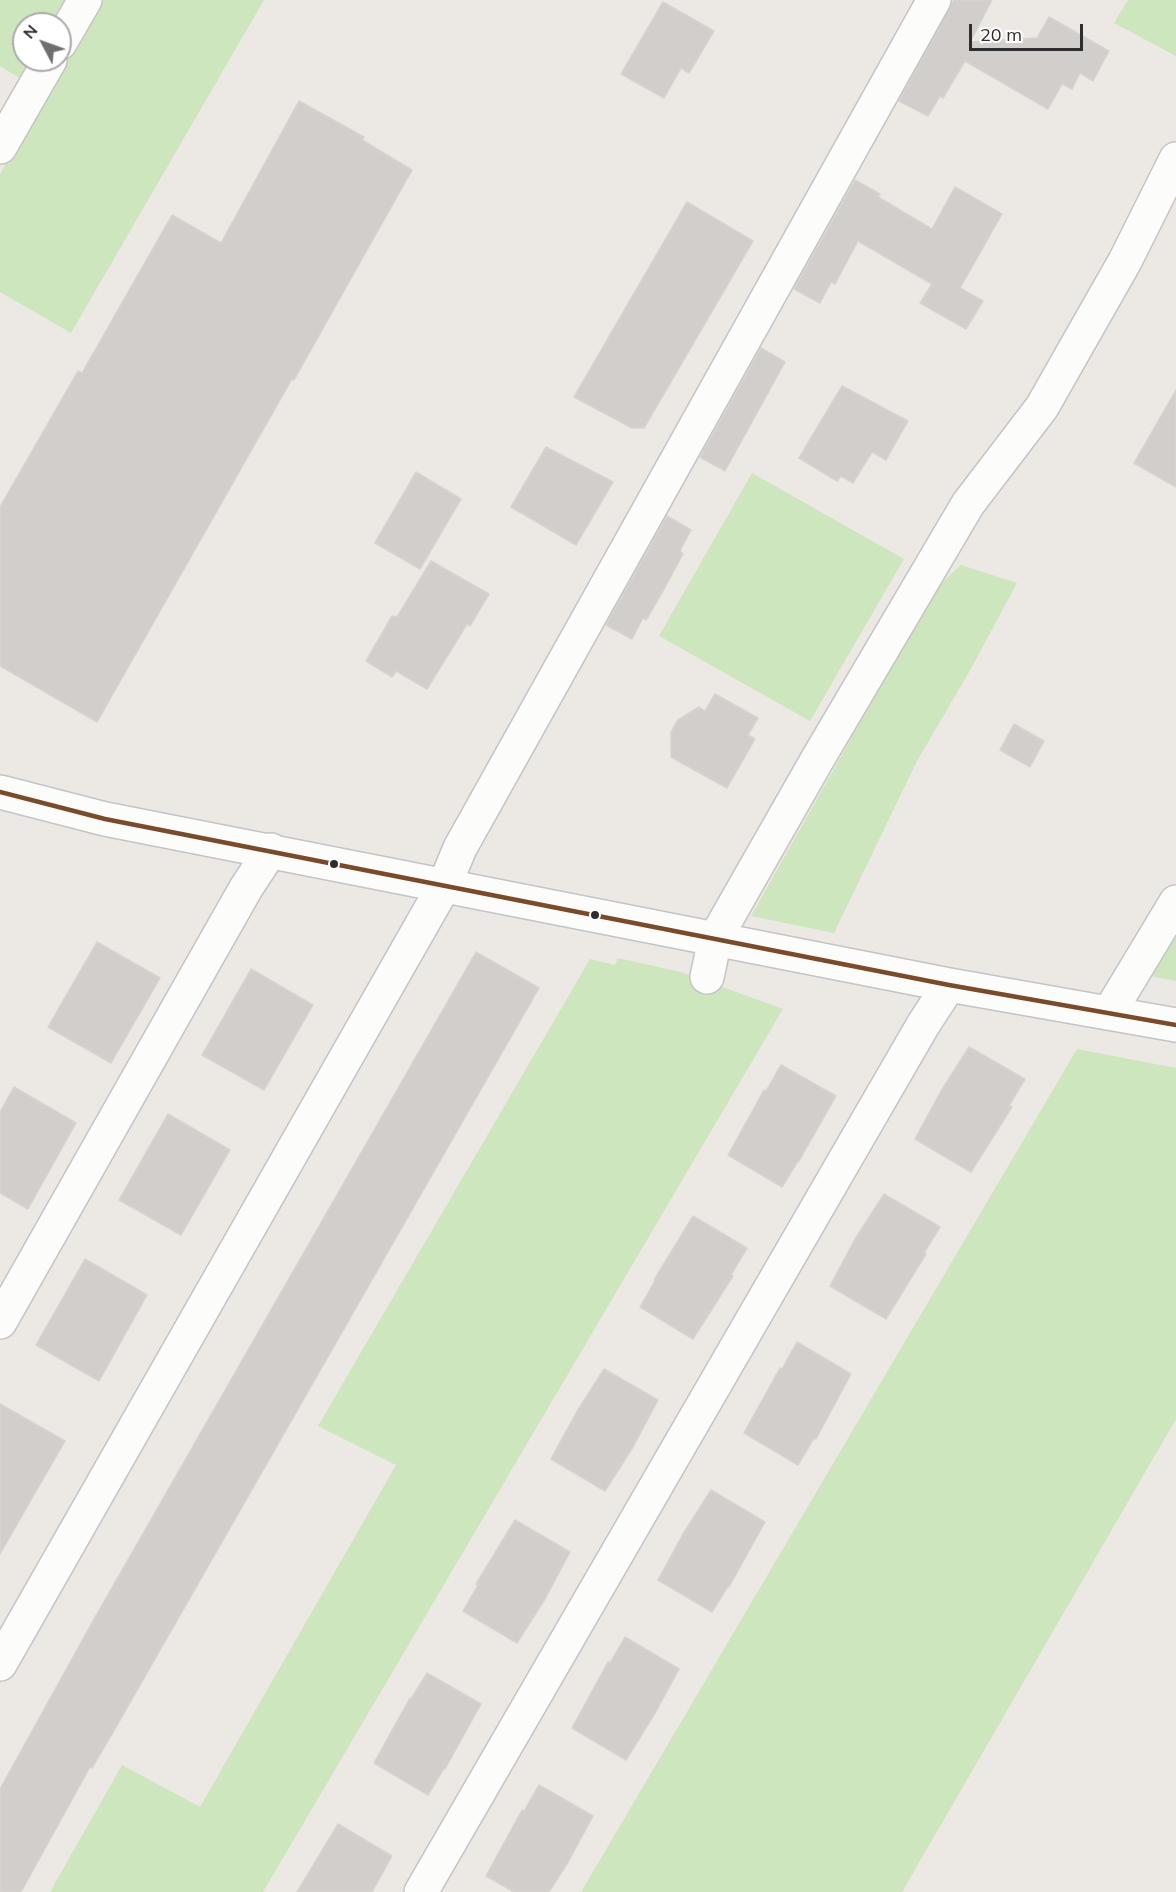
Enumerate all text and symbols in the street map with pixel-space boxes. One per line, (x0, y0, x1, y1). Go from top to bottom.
north arrow (12, 12, 72, 72)
scale bar (972, 12, 1086, 50)
text: N (18, 20, 41, 43)
text: 20 m (980, 23, 1022, 46)
unlabelled marker (328, 858, 340, 870)
unlabelled marker (589, 909, 601, 921)

